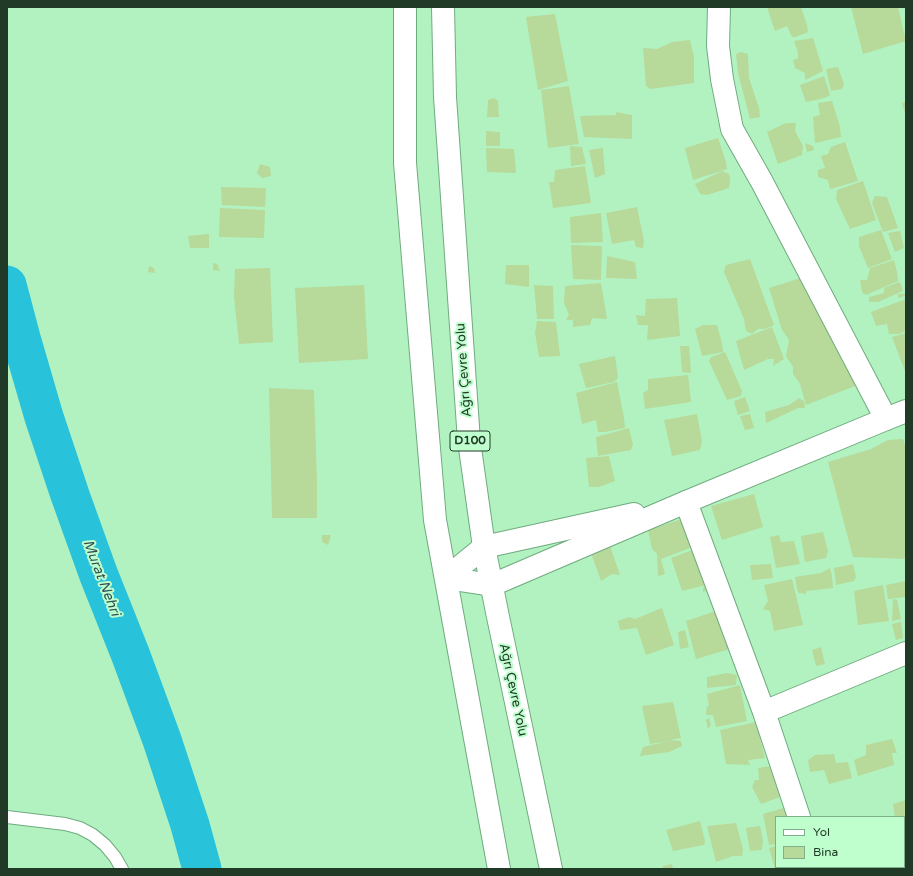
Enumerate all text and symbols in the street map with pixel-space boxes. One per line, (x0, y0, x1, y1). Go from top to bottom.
street label: Ağrı Çevre Yolu (453, 322, 475, 418)
road number: D100 (450, 431, 490, 451)
water label: Murat Nehri (79, 538, 123, 618)
street label: Ağrı Çevre Yolu (496, 642, 530, 738)
legend (775, 816, 905, 868)
text: Yol (813, 825, 830, 839)
text: Bina (813, 845, 838, 859)

